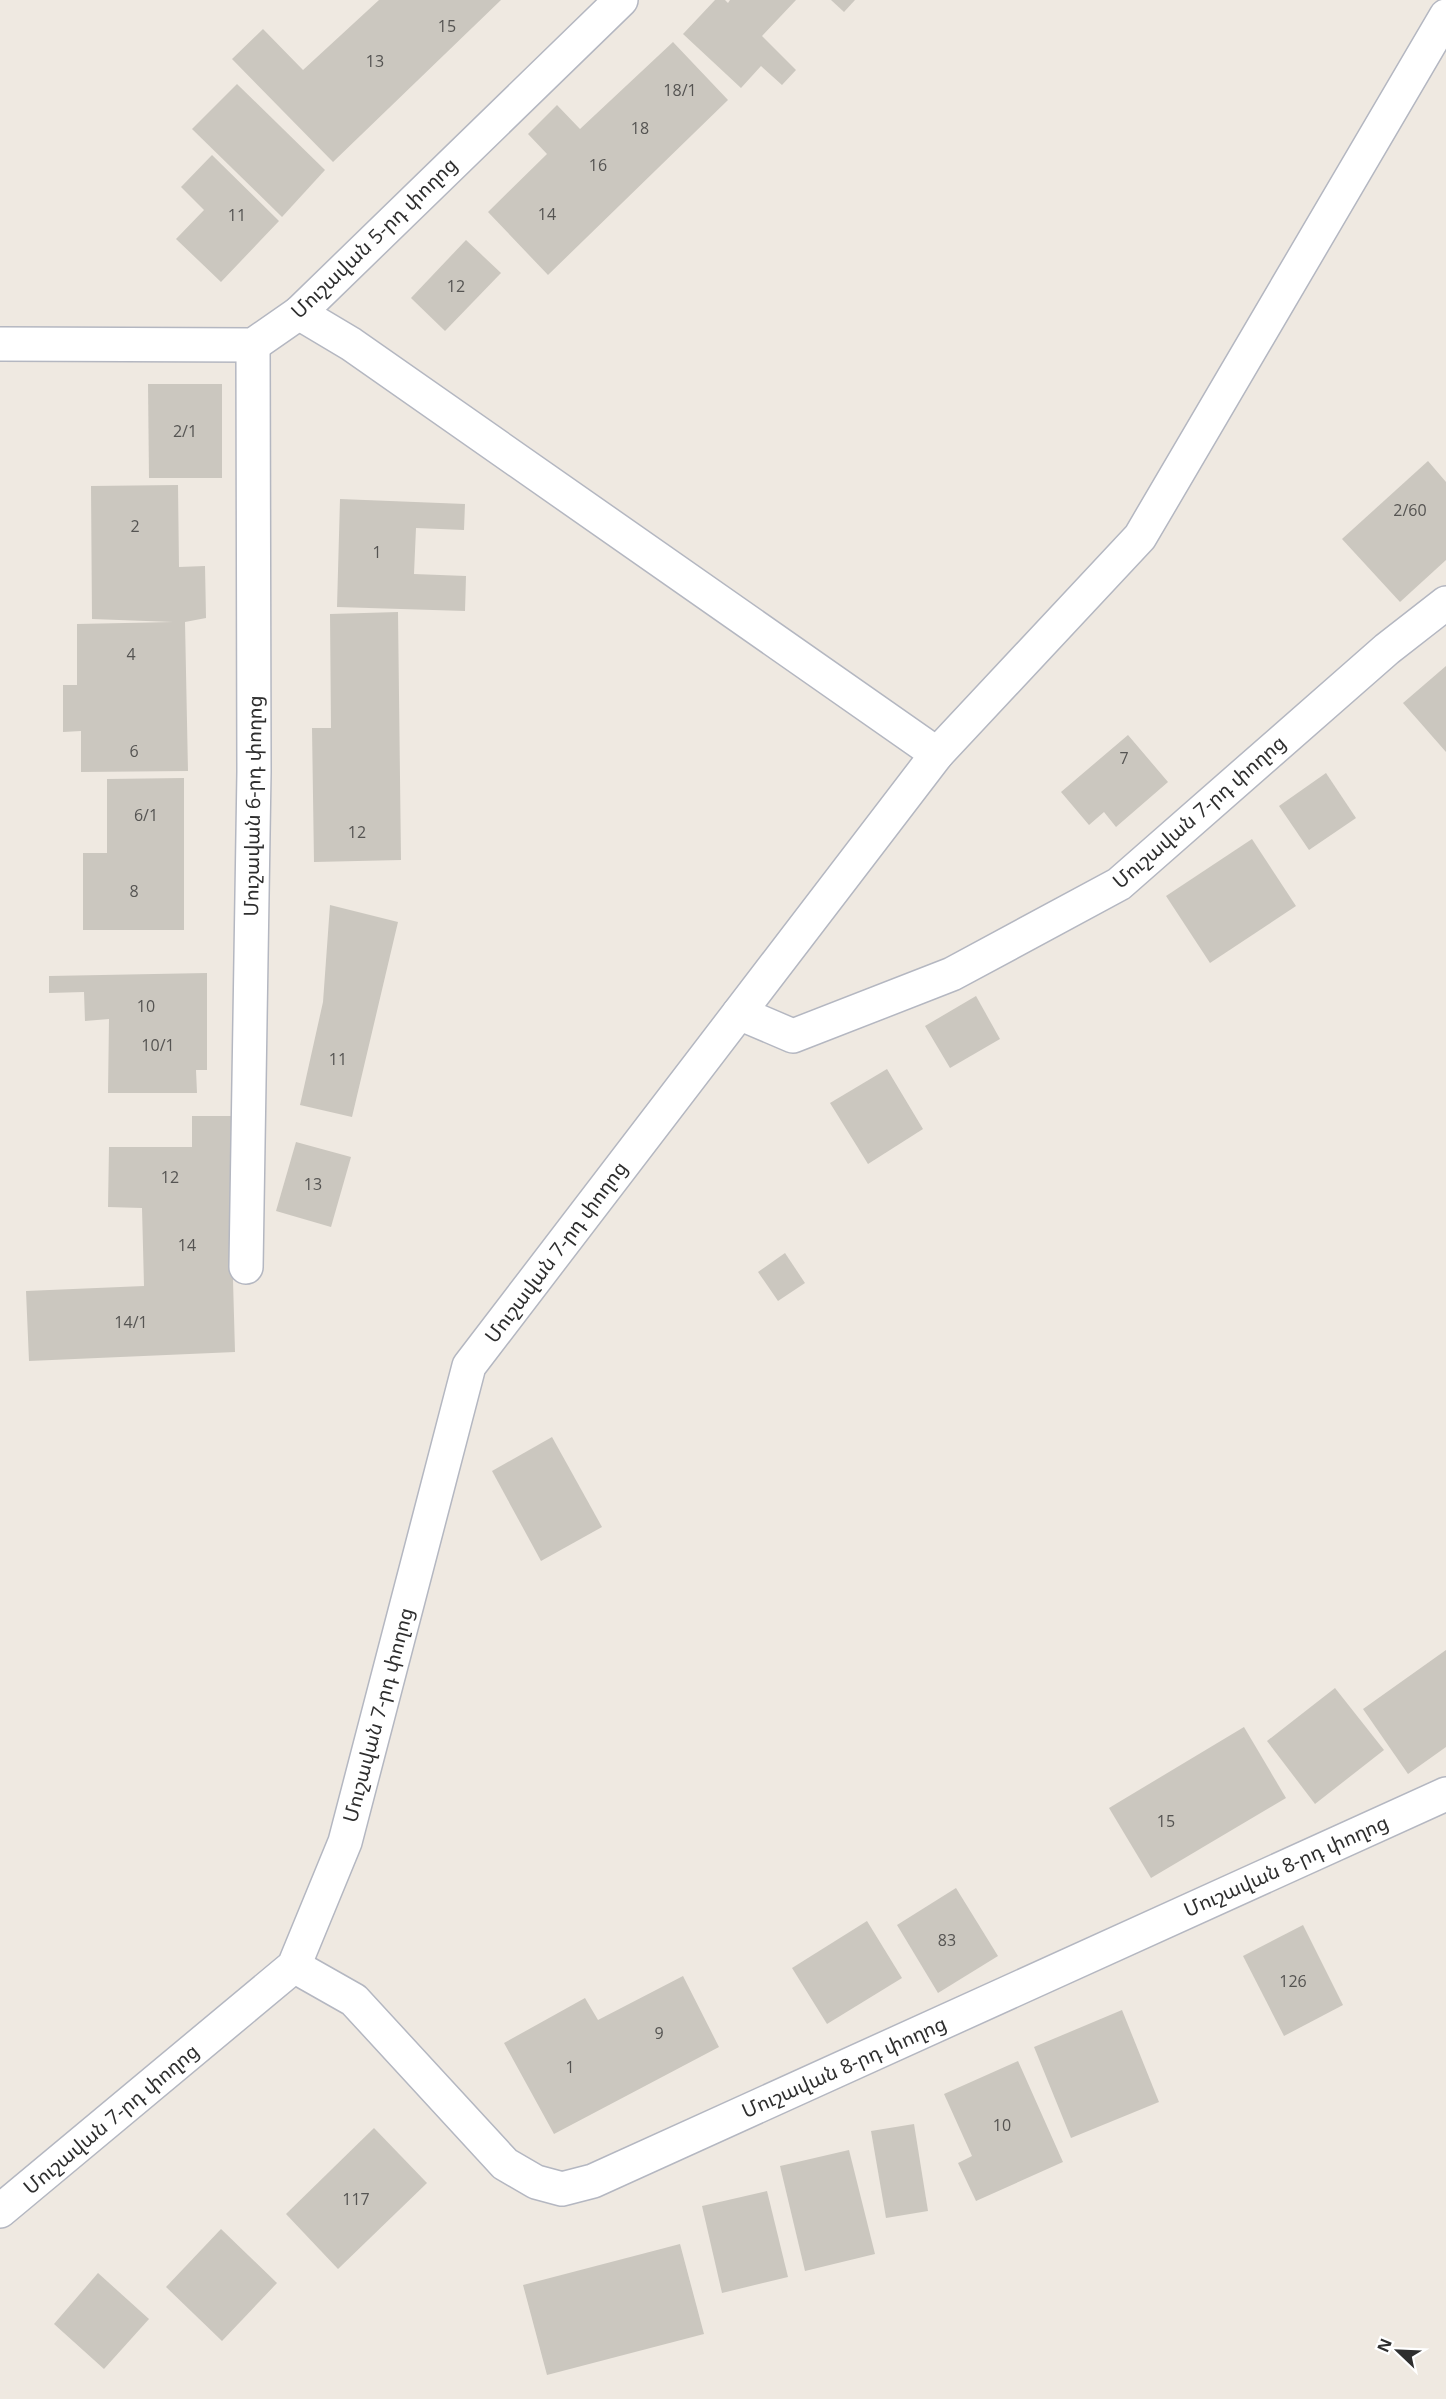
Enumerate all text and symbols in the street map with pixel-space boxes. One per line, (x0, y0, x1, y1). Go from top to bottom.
house number: 15 (438, 15, 456, 37)
house number: 13 (366, 50, 384, 72)
house number: 18/1 (663, 79, 697, 101)
house number: 18 (631, 117, 649, 139)
street label: Մուշավան 5-րդ փողոց (285, 151, 463, 324)
house number: 16 (589, 154, 607, 176)
house number: 14 (538, 203, 556, 225)
house number: 11 (228, 204, 246, 226)
house number: 12 (447, 275, 465, 297)
house number: 2/1 (173, 420, 197, 442)
house number: 2/60 (1393, 499, 1427, 521)
house number: 2 (130, 515, 140, 537)
house number: 1 (372, 541, 382, 563)
house number: 4 (126, 643, 136, 665)
street label: Մուշավան 6-րդ փողոց (237, 695, 268, 917)
street label: Մուշավան 7-րդ փողոց (1106, 729, 1291, 894)
house number: 6 (129, 740, 139, 762)
house number: 7 (1119, 747, 1129, 769)
house number: 6/1 (134, 804, 158, 826)
house number: 12 (348, 821, 366, 843)
house number: 8 (129, 880, 139, 902)
house number: 10 (137, 995, 155, 1017)
house number: 10/1 (141, 1034, 175, 1056)
house number: 11 (329, 1048, 347, 1070)
street label: Մուշավան 7-րդ փողոց (478, 1155, 633, 1348)
house number: 12 (161, 1166, 179, 1188)
house number: 13 (304, 1173, 322, 1195)
house number: 14 (178, 1234, 196, 1256)
house number: 14/1 (114, 1311, 148, 1333)
street label: Մուշավան 7-րդ փողոց (336, 1605, 419, 1825)
street label: Մուշավան 8-րդ փողոց (1179, 1808, 1392, 1923)
house number: 15 (1157, 1810, 1175, 1832)
house number: 83 (938, 1929, 956, 1951)
house number: 126 (1279, 1970, 1307, 1992)
street label: Մուշավան 8-րդ փողոց (737, 2009, 950, 2124)
house number: 9 (654, 2022, 664, 2044)
street label: Մուշավան 7-րդ փողոց (17, 2037, 204, 2200)
house number: 1 (565, 2056, 575, 2078)
house number: 10 (993, 2114, 1011, 2136)
house number: 117 (342, 2188, 370, 2210)
north arrow (1368, 2321, 1428, 2381)
text: N (1372, 2335, 1397, 2355)

